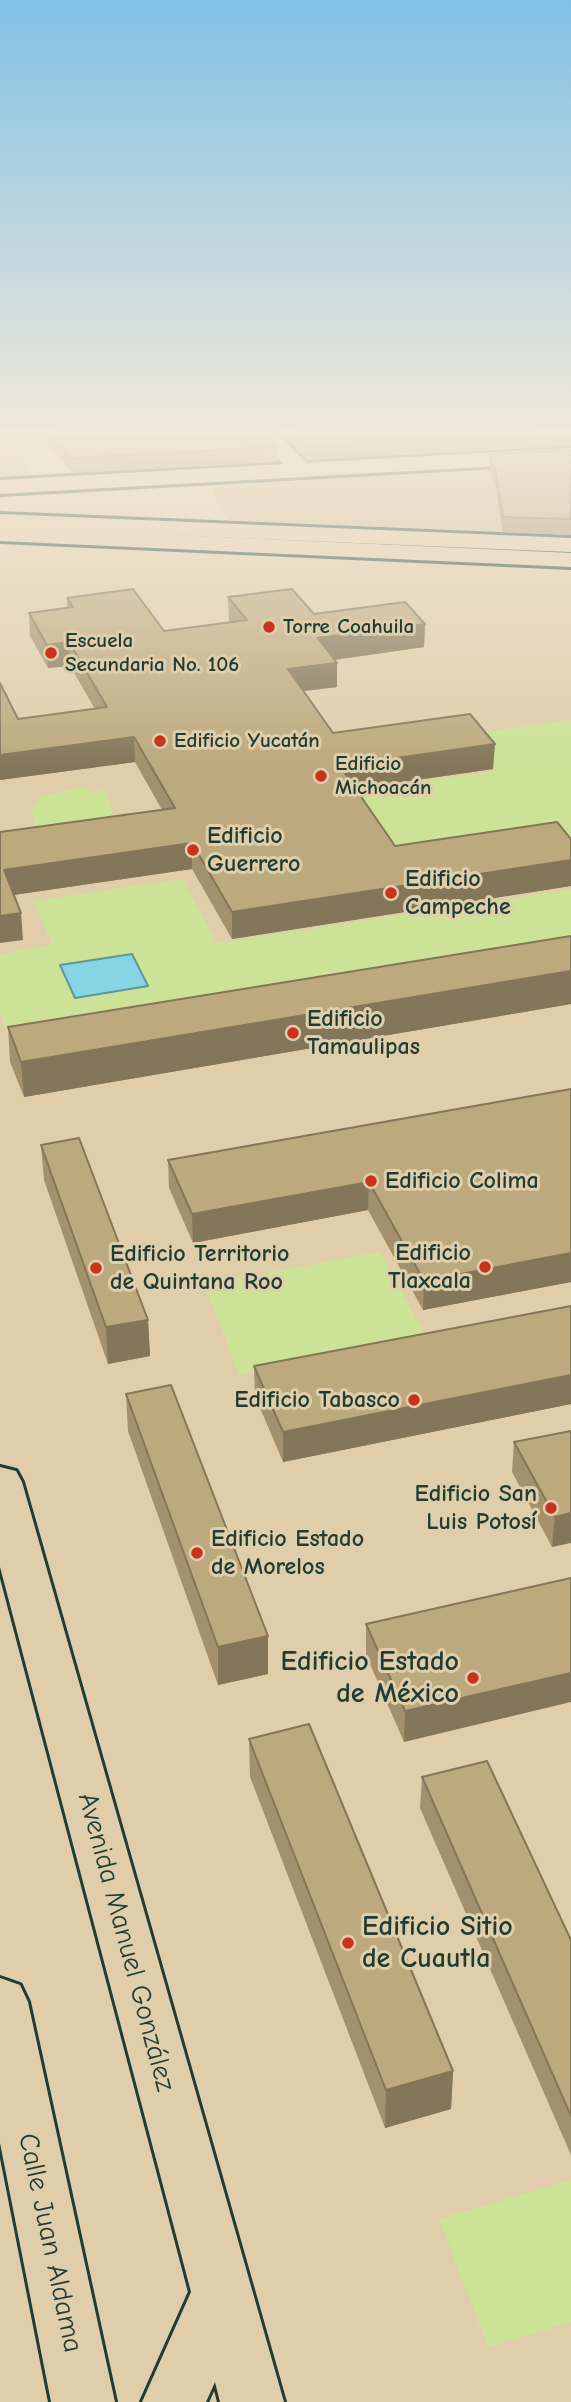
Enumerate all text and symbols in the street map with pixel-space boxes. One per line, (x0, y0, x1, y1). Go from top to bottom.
place label: Torre Coahuila (283, 614, 414, 640)
marker: Torre Coahuila (261, 619, 277, 635)
place label: Escuela Secundaria No. 106 (65, 628, 239, 678)
marker: Escuela Secundaria No. 106 (43, 645, 59, 661)
place label: Edificio Yucatán (174, 728, 320, 754)
marker: Edificio Yucatán (152, 733, 168, 749)
place label: Edificio Michoacán (335, 751, 431, 801)
marker: Edificio Michoacán (313, 768, 329, 784)
place label: Edificio Guerrero (207, 822, 300, 878)
marker: Edificio Guerrero (185, 842, 201, 858)
place label: Edificio Campeche (405, 865, 511, 921)
marker: Edificio Campeche (383, 885, 399, 901)
place label: Edificio Tamaulipas (307, 1005, 420, 1061)
marker: Edificio Tamaulipas (285, 1025, 301, 1041)
place label: Edificio Colima (385, 1167, 539, 1195)
marker: Edificio Colima (363, 1173, 379, 1189)
place label: Edificio Tlaxcala (388, 1239, 471, 1295)
place label: Edificio Territorio de Quintana Roo (110, 1240, 289, 1296)
marker: Edificio Tlaxcala (477, 1259, 493, 1275)
marker: Edificio Territorio de Quintana Roo (88, 1260, 104, 1276)
place label: Edificio Tabasco (234, 1386, 400, 1414)
marker: Edificio Tabasco (406, 1392, 422, 1408)
place label: Edificio San Luis Potosí (414, 1480, 537, 1536)
marker: Edificio San Luis Potosí (543, 1500, 559, 1516)
place label: Edificio Estado de Morelos (211, 1525, 364, 1581)
marker: Edificio Estado de Morelos (189, 1545, 205, 1561)
place label: Edificio Estado de México (280, 1645, 459, 1711)
marker: Edificio Estado de México (465, 1670, 481, 1686)
street label: Avenida Manuel González (70, 1789, 182, 2095)
place label: Edificio Sitio de Cuautla (362, 1910, 513, 1976)
marker: Edificio Sitio de Cuautla (340, 1935, 356, 1951)
street label: Calle Juan Aldama (10, 2130, 90, 2356)

